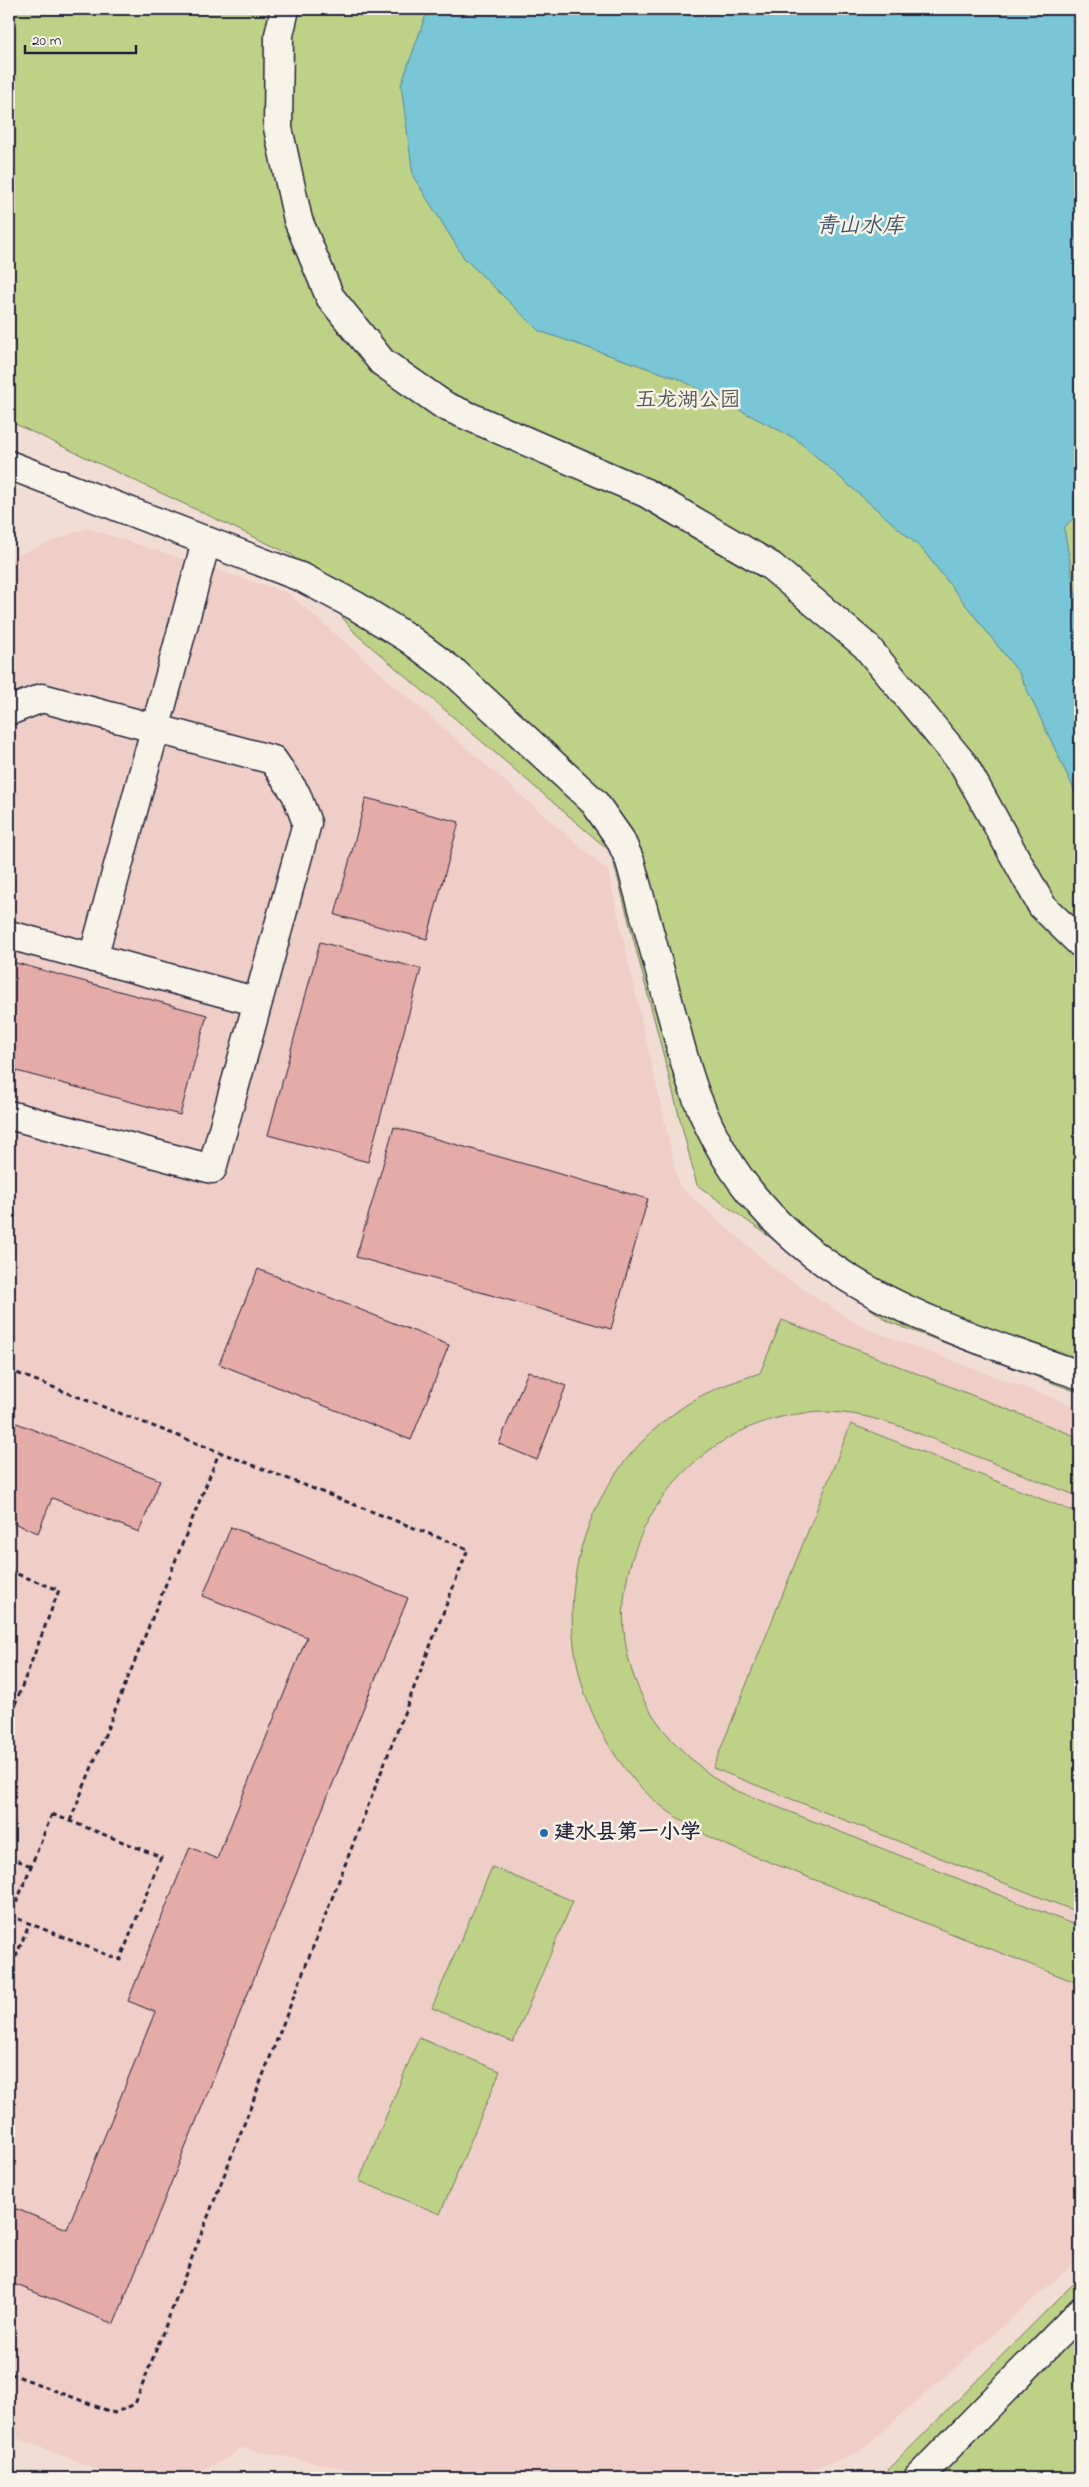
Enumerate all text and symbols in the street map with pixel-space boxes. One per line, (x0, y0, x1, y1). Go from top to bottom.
scale bar (25, 22, 136, 54)
text: 20 m (32, 30, 62, 52)
water label: 青山水库 (816, 211, 906, 243)
park label: 五龙湖公园 (636, 386, 741, 416)
place label: 建水县第一小学 (554, 1818, 701, 1848)
marker: 建水县第一小学 (538, 1827, 550, 1839)

